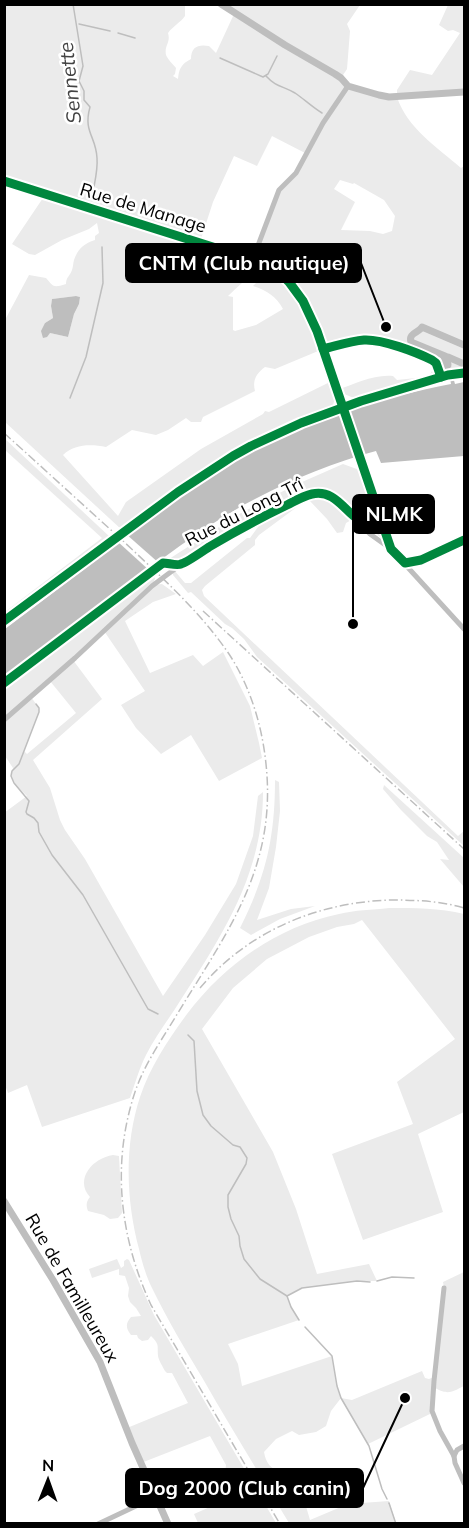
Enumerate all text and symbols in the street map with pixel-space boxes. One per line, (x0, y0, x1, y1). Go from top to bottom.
water label: Sennette (53, 41, 86, 125)
street label: Rue de Manage (77, 177, 209, 238)
callout: CNTM (Club nautique) (126, 244, 361, 282)
text: CNTM (Club nautique) (138, 250, 350, 275)
street label: Rue du Long Trî (181, 472, 307, 551)
callout: NLMK (353, 495, 434, 533)
text: NLMK (365, 501, 423, 526)
street label: Rue de Familleureux (20, 1209, 125, 1367)
north arrow (18, 1450, 78, 1510)
text: N (42, 1455, 54, 1475)
callout: Dog 2000 (Club canin) (126, 1469, 363, 1507)
text: Dog 2000 (Club canin) (138, 1475, 352, 1500)

